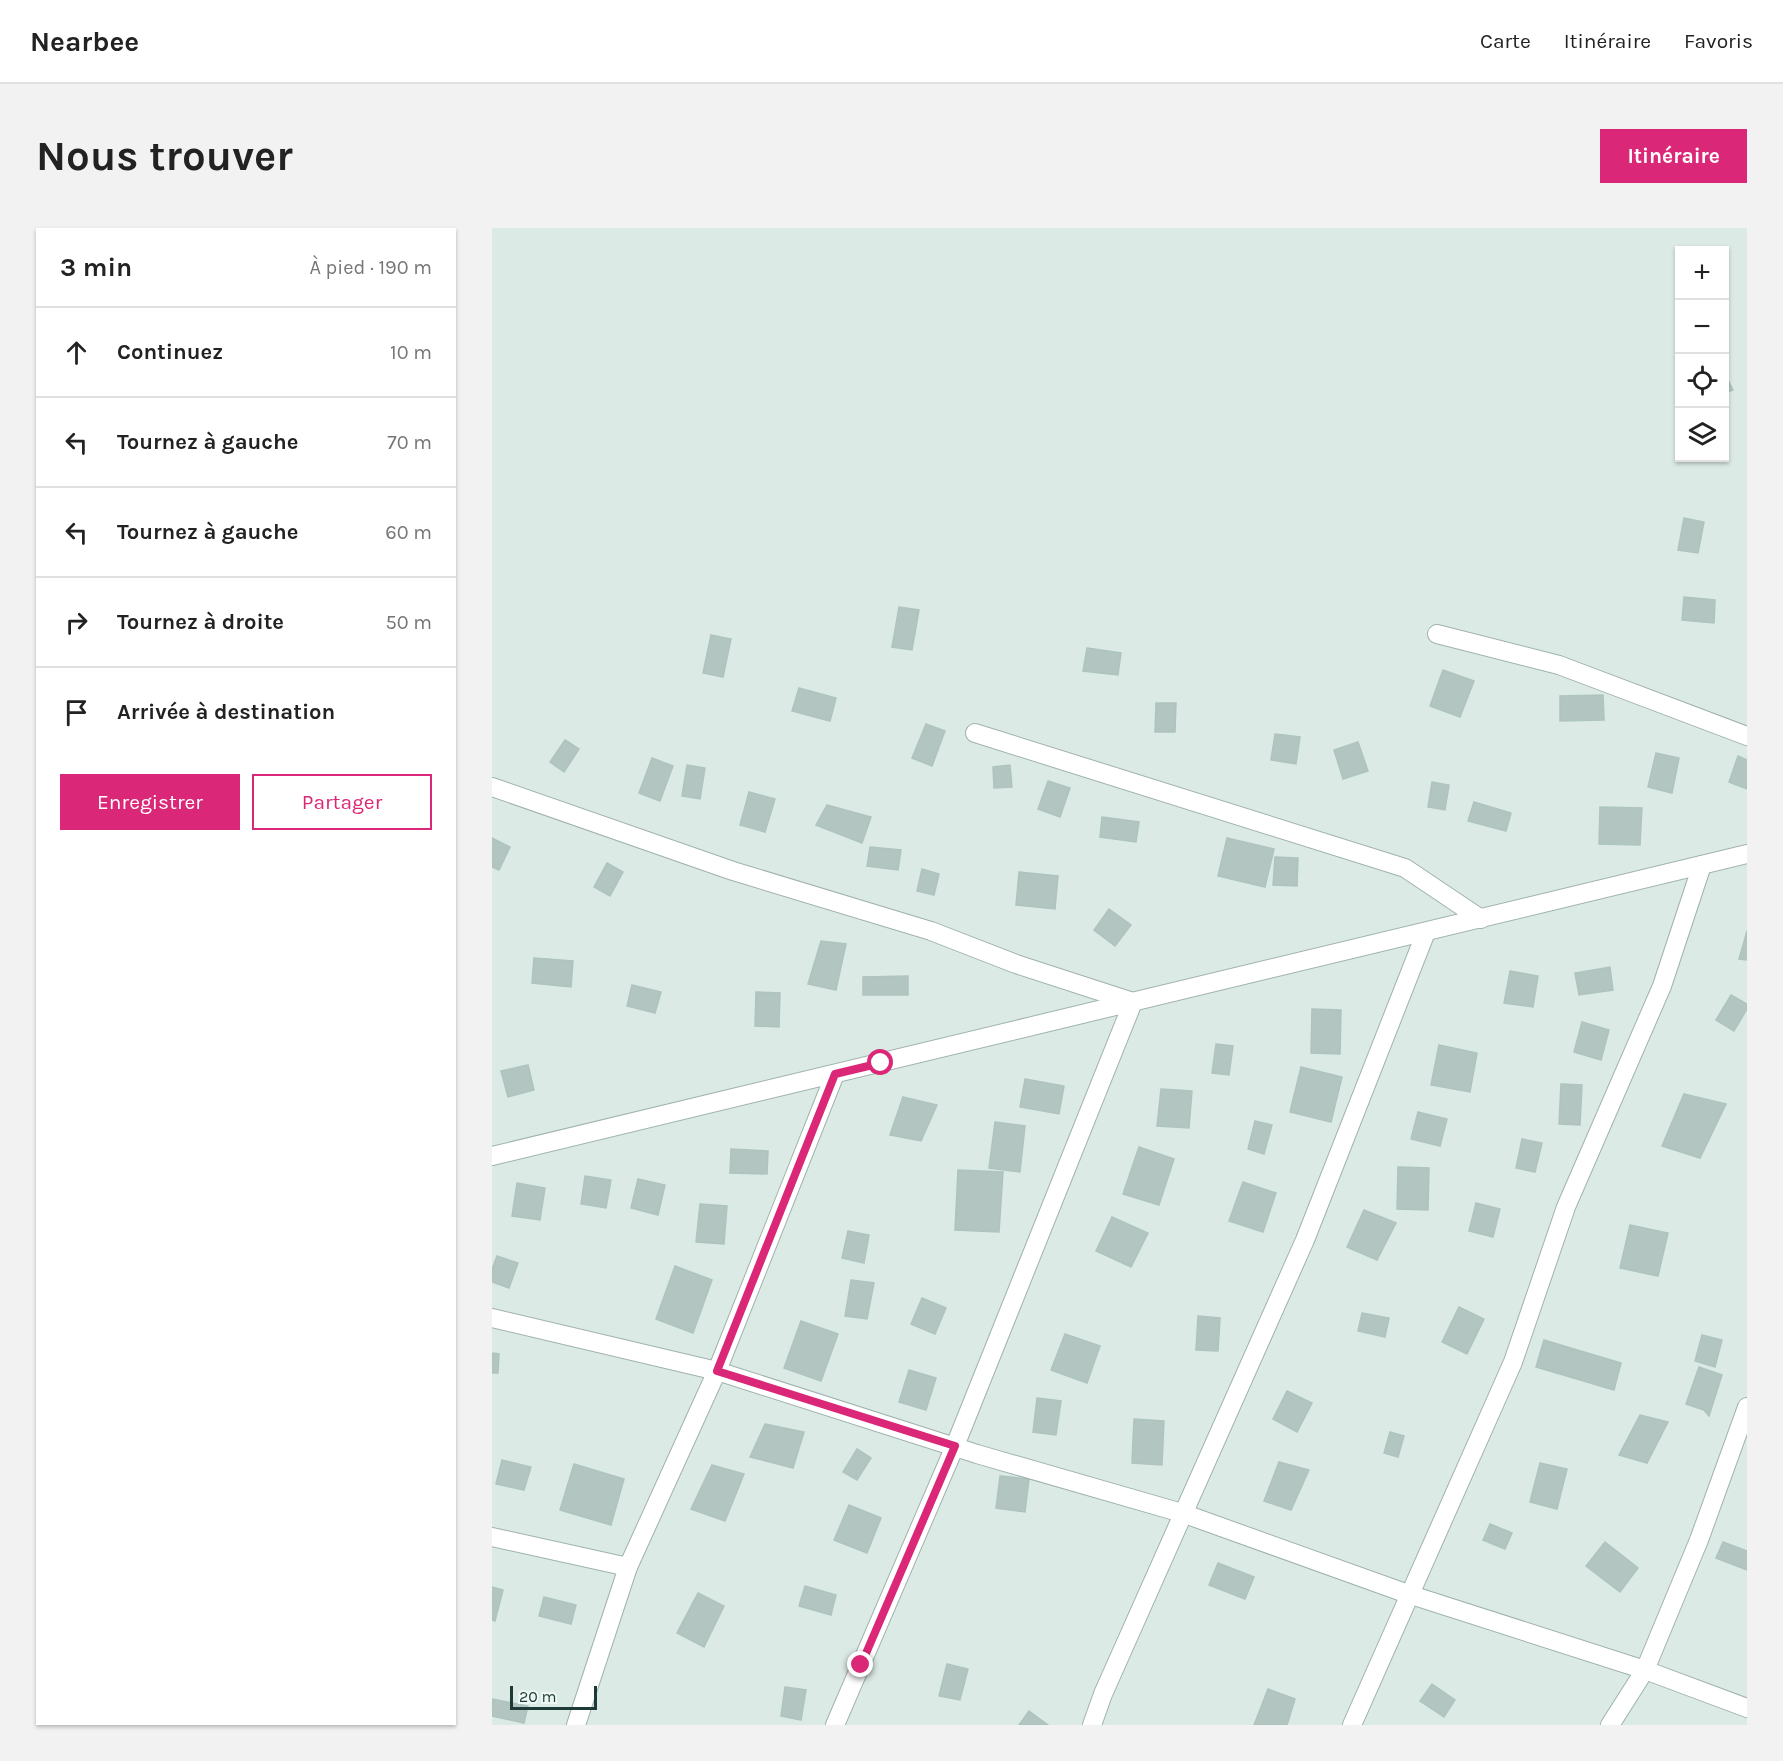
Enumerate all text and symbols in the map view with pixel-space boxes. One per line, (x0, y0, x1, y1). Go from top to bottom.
text: Nearbee (30, 25, 139, 58)
text: Carte (1480, 29, 1531, 53)
text: Itinéraire (1564, 29, 1651, 53)
text: Favoris (1684, 29, 1753, 53)
button: Itinéraire (1600, 129, 1747, 183)
text: Nous trouver (36, 131, 293, 181)
map controls (1675, 246, 1729, 462)
button: + (1675, 246, 1729, 300)
text: 3 min (60, 252, 132, 283)
text: À pied · 190 m (309, 256, 432, 279)
button: − (1675, 300, 1729, 354)
icon: ahead (60, 336, 93, 369)
text: Continuez (117, 339, 223, 365)
text: 10 m (390, 341, 432, 364)
button: locate (1675, 354, 1729, 408)
button: layers (1675, 408, 1729, 462)
icon: left (60, 426, 93, 459)
text: Tournez à gauche (117, 429, 298, 455)
text: 70 m (387, 431, 432, 454)
icon: left (60, 516, 93, 549)
text: Tournez à gauche (117, 519, 298, 545)
text: 60 m (385, 521, 432, 544)
icon: right (60, 606, 93, 639)
text: Tournez à droite (117, 609, 284, 635)
text: 50 m (385, 611, 432, 634)
icon: arrive (60, 696, 93, 729)
text: Arrivée à destination (117, 699, 335, 725)
button: Enregistrer (60, 774, 240, 830)
button: Partager (252, 774, 432, 830)
route start (867, 1049, 893, 1075)
route end (847, 1651, 873, 1677)
scale bar (510, 1683, 597, 1710)
text: 20 m (519, 1687, 557, 1706)

